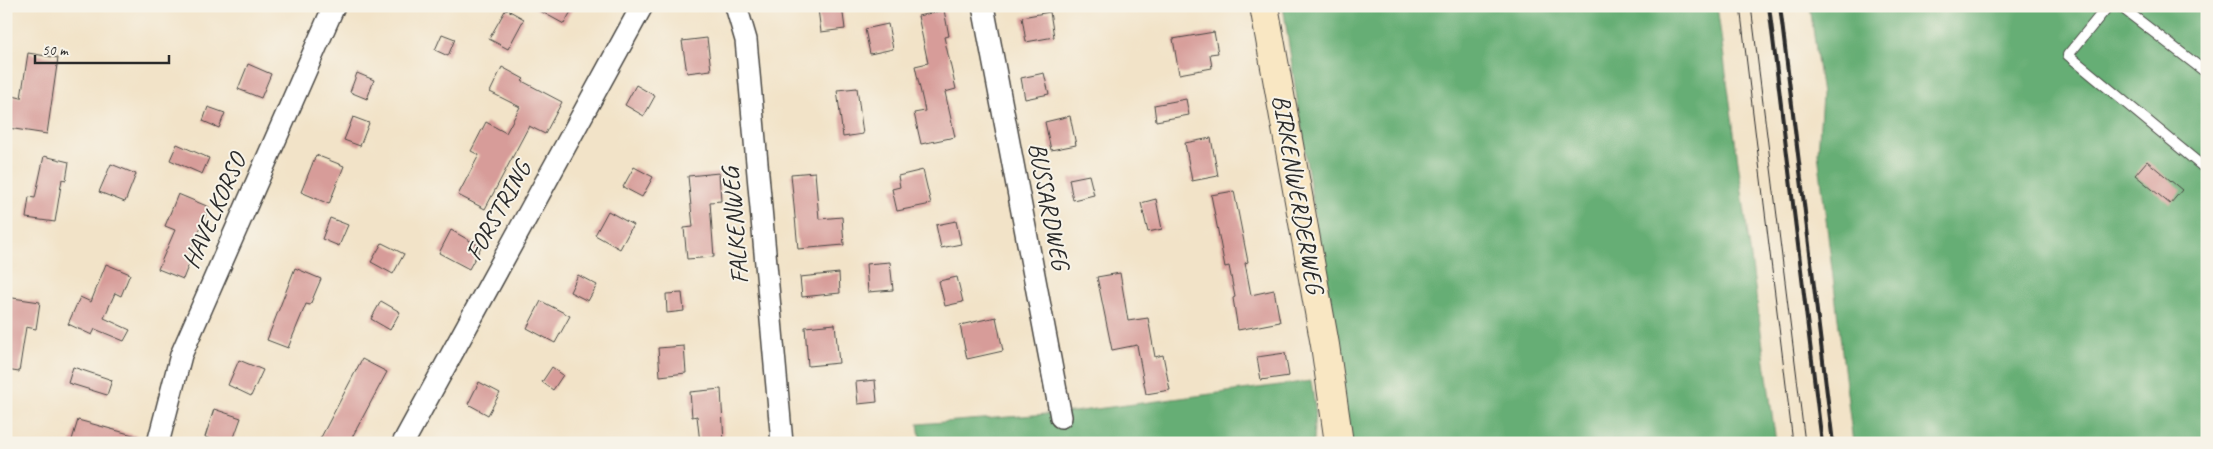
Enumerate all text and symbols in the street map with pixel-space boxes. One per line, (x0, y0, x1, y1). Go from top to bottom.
scale bar (35, 32, 169, 64)
text: 50 m (42, 41, 69, 60)
street label: BIRKENWERDERWEG (1265, 92, 1332, 298)
street label: BUSSARDWEG (1021, 140, 1077, 275)
street label: HAVELKORSO (175, 146, 254, 273)
street label: FORSTRING (458, 153, 540, 266)
street label: FALKENWEG (714, 163, 756, 285)

